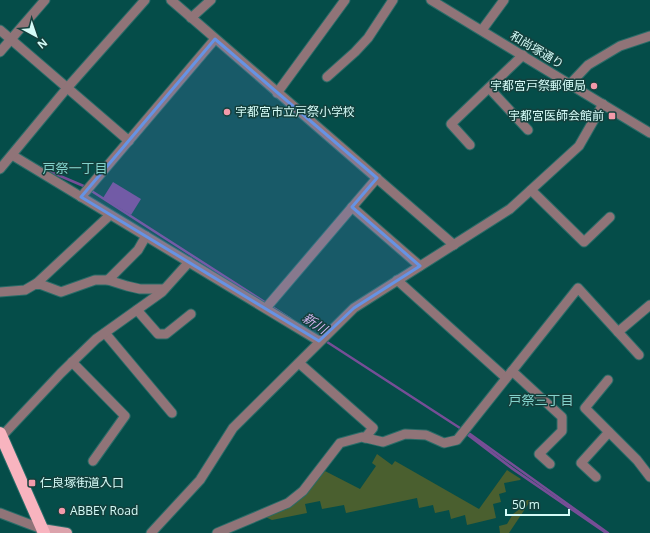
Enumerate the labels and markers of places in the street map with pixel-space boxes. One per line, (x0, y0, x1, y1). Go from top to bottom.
place label: 宇都宮戸祭郵便局 (490, 77, 586, 94)
marker: 宇都宮戸祭郵便局 (589, 81, 599, 91)
place label: 宇都宮市立戸祭小学校 (235, 103, 355, 120)
marker: 宇都宮市立戸祭小学校 (222, 107, 232, 117)
place label: 宇都宮医師会館前 (508, 107, 604, 124)
marker: 宇都宮医師会館前 (607, 111, 617, 121)
place label: 仁良塚街道入口 (40, 474, 124, 491)
marker: 仁良塚街道入口 (27, 478, 37, 488)
place label: ABBEY Road (70, 502, 138, 519)
marker: ABBEY Road (57, 506, 67, 516)

